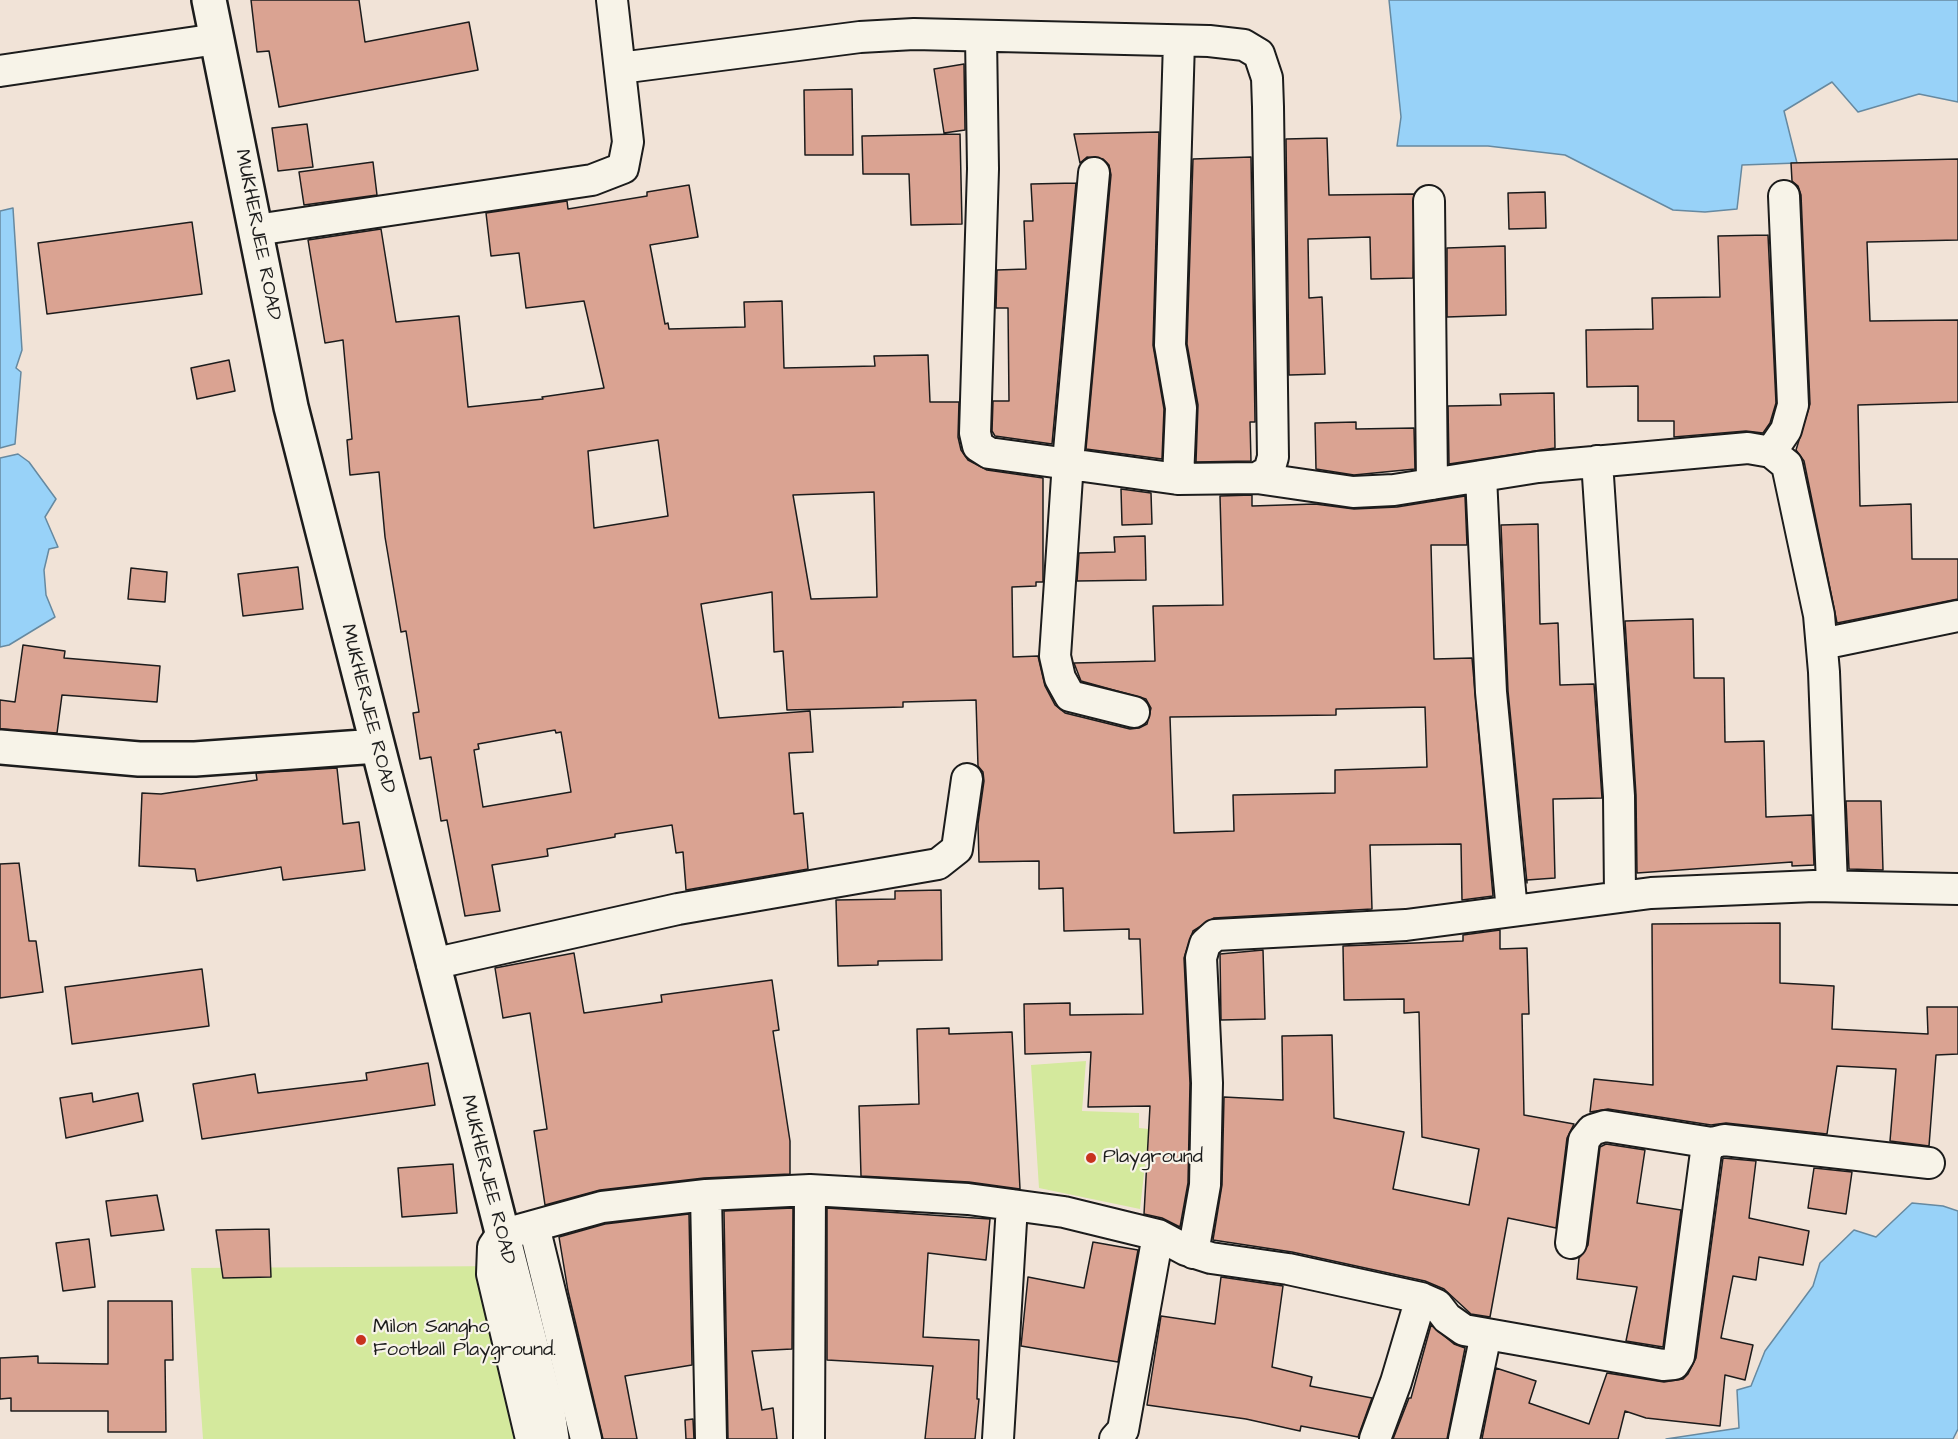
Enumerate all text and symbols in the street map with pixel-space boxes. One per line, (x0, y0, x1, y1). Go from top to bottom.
street label: MUKHERJEE ROAD (229, 147, 285, 323)
street label: MUKHERJEE ROAD (334, 622, 400, 796)
street label: MUKHERJEE ROAD (454, 1093, 520, 1267)
place label: Playground (1103, 1146, 1203, 1170)
marker: Playground (1084, 1151, 1098, 1165)
place label: Milon Sangho Football Playground. (373, 1316, 556, 1363)
marker: Milon Sangho Football Playground. (354, 1333, 368, 1347)

